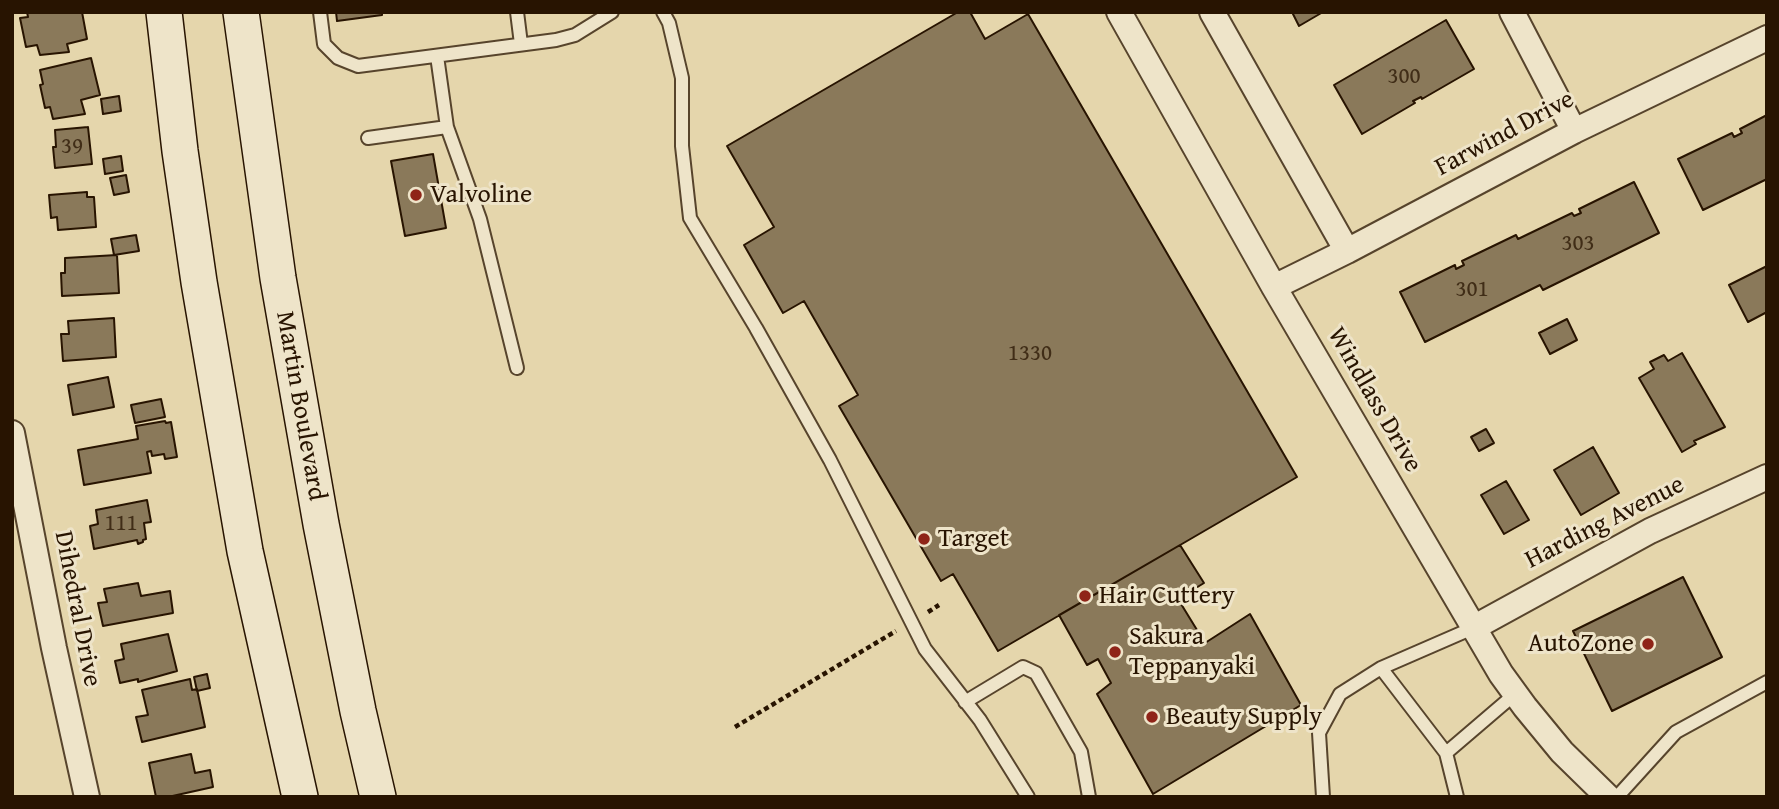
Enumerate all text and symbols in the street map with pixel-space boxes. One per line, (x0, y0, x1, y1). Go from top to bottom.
house number: 300 (1387, 63, 1421, 91)
street label: Farwind Drive (1430, 84, 1580, 184)
house number: 39 (61, 133, 83, 161)
place label: Valvoline (430, 179, 532, 211)
marker: Valvoline (408, 187, 424, 203)
house number: 303 (1561, 230, 1595, 258)
house number: 301 (1455, 276, 1489, 304)
street label: Martin Boulevard (268, 309, 332, 503)
street label: Windlass Drive (1320, 322, 1428, 478)
house number: 1330 (1008, 340, 1052, 368)
street label: Harding Avenue (1520, 470, 1690, 576)
house number: 111 (104, 510, 138, 538)
place label: Target (938, 523, 1009, 555)
street label: Dihedral Drive (47, 529, 107, 689)
marker: Target (916, 531, 932, 547)
place label: Hair Cuttery (1099, 580, 1235, 612)
marker: Hair Cuttery (1077, 588, 1093, 604)
place label: Sakura Teppanyaki (1129, 621, 1255, 682)
place label: AutoZone (1528, 628, 1634, 660)
marker: AutoZone (1640, 636, 1656, 652)
marker: Sakura Teppanyaki (1107, 644, 1123, 660)
place label: Beauty Supply (1166, 701, 1322, 733)
marker: Beauty Supply (1144, 709, 1160, 725)

